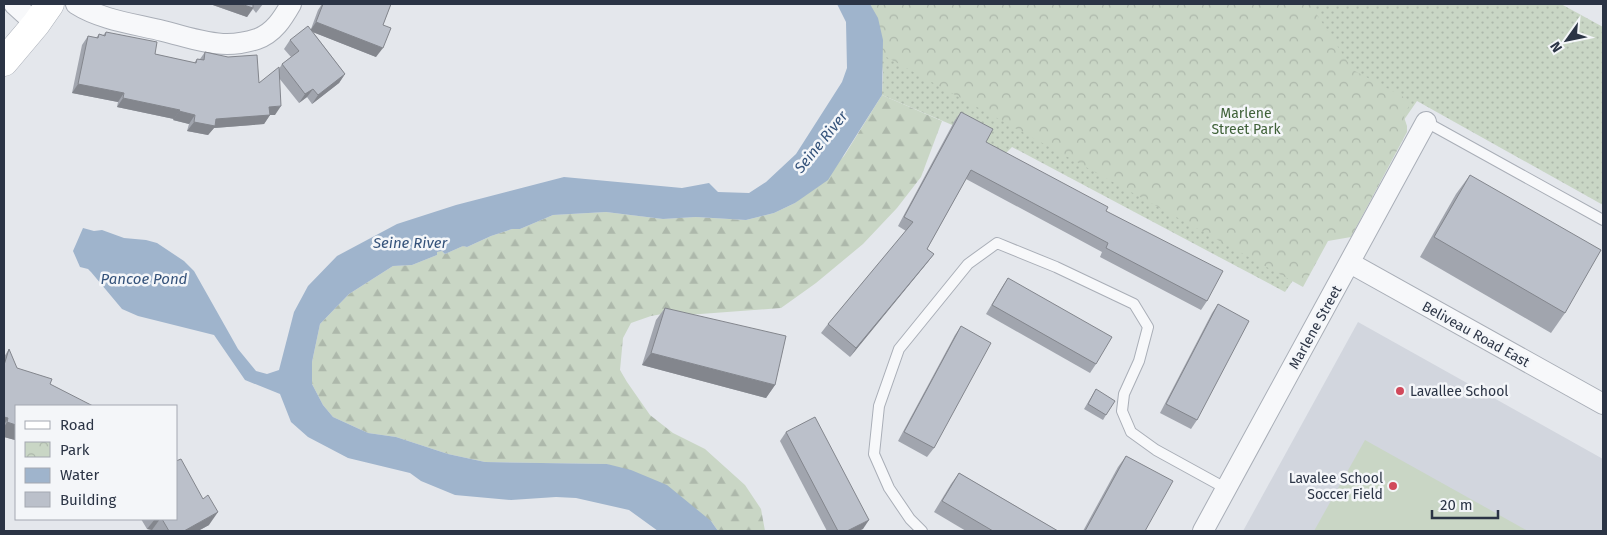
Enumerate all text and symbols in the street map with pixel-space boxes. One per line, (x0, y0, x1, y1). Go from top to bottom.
north arrow (1542, 15, 1592, 65)
text: N (1547, 38, 1566, 55)
park label: Marlene Street Park (1211, 105, 1281, 138)
water label: Seine River (790, 106, 852, 177)
water label: Seine River (372, 234, 448, 252)
water label: Pancoe Pond (101, 270, 188, 288)
street label: Marlene Street (1285, 282, 1346, 372)
street label: Beliveau Road East (1419, 298, 1533, 372)
place label: Lavallee School (1410, 383, 1508, 400)
marker: Lavallee School (1394, 385, 1406, 397)
legend (15, 405, 178, 520)
text: Road (60, 416, 95, 434)
text: Park (60, 441, 90, 459)
text: Water (60, 466, 99, 484)
place label: Lavalee School Soccer Field (1289, 470, 1383, 503)
marker: Lavalee School Soccer Field (1387, 480, 1399, 492)
scale bar (1432, 488, 1498, 520)
text: Building (60, 491, 116, 509)
text: 20 m (1440, 496, 1473, 514)

